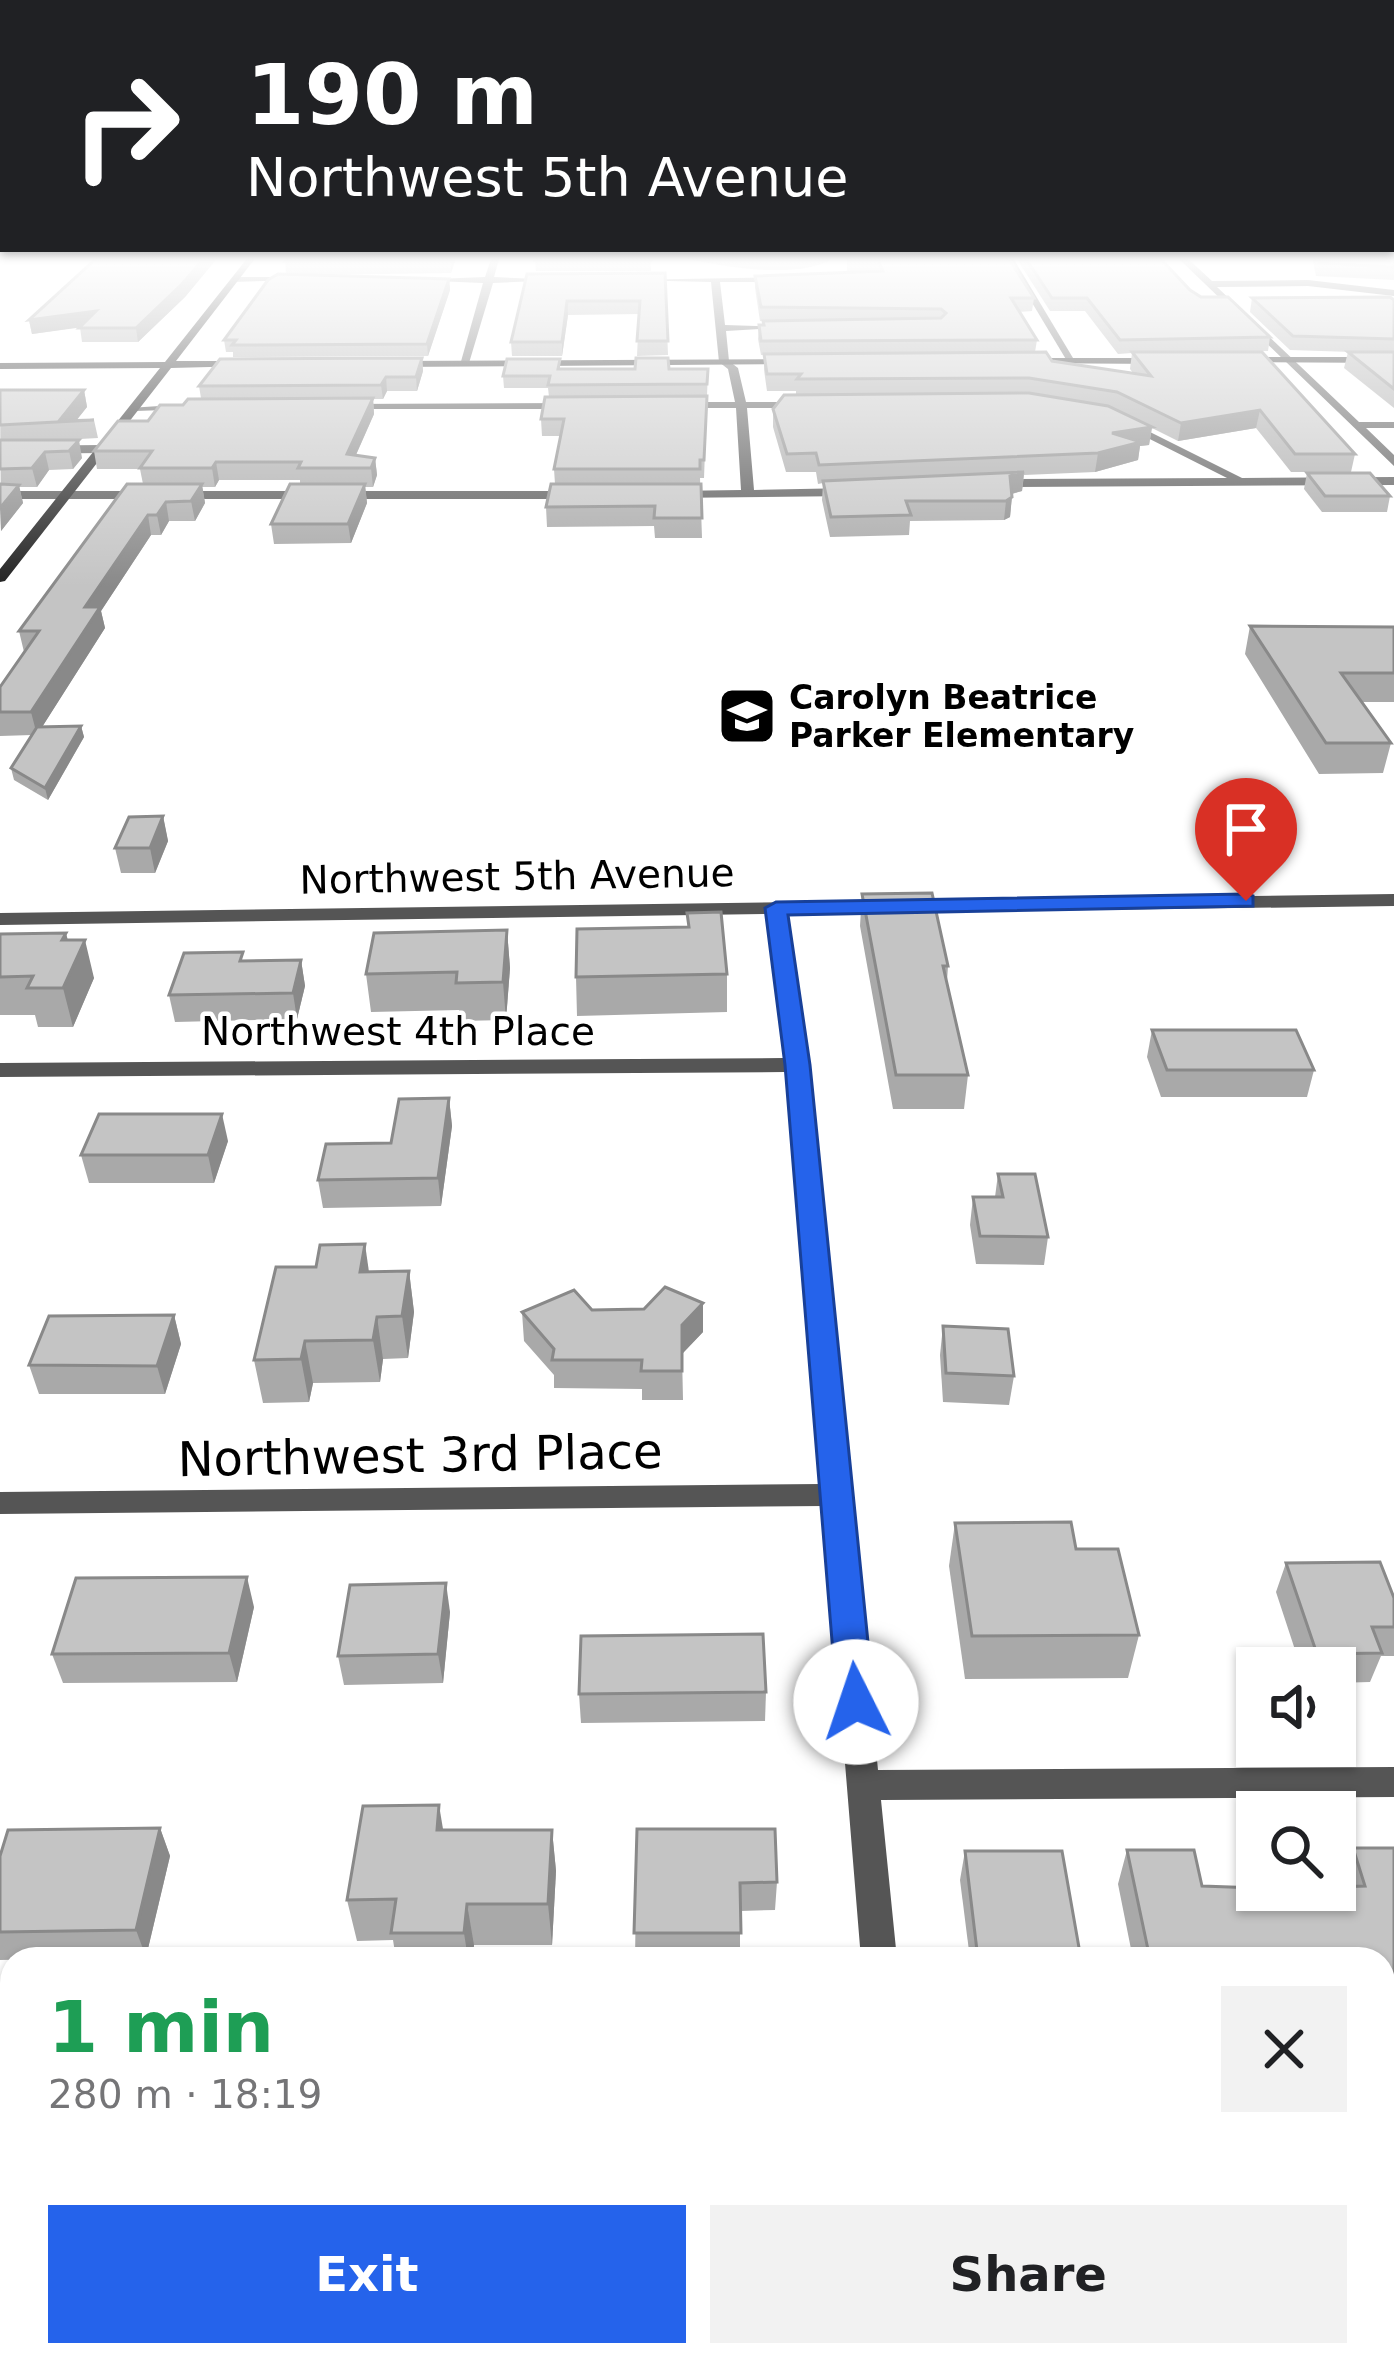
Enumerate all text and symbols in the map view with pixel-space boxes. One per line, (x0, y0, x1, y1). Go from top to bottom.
text: 190 m (246, 46, 538, 144)
icon: right (48, 48, 204, 204)
text: Northwest 5th Avenue (246, 146, 848, 209)
place label: Carolyn Beatrice Parker Elementary (789, 678, 1134, 755)
school or university icon: Carolyn Beatrice Parker Elementary (716, 685, 778, 747)
pin (1195, 778, 1297, 901)
icon: arrive (1213, 796, 1279, 862)
street label: Northwest 5th Avenue (299, 850, 735, 903)
street label: Northwest 4th Place (201, 1009, 595, 1054)
street label: Northwest 3rd Place (177, 1423, 663, 1487)
position arrow (793, 1639, 919, 1765)
map controls (1236, 1647, 1356, 1911)
button: sound (1236, 1647, 1356, 1767)
button: search (1236, 1791, 1356, 1911)
text: 1 min (48, 1985, 274, 2069)
button: close (1221, 1986, 1347, 2112)
text: 280 m · 18:19 (48, 2072, 322, 2117)
button: Exit (48, 2205, 686, 2343)
button: Share (710, 2205, 1347, 2343)

